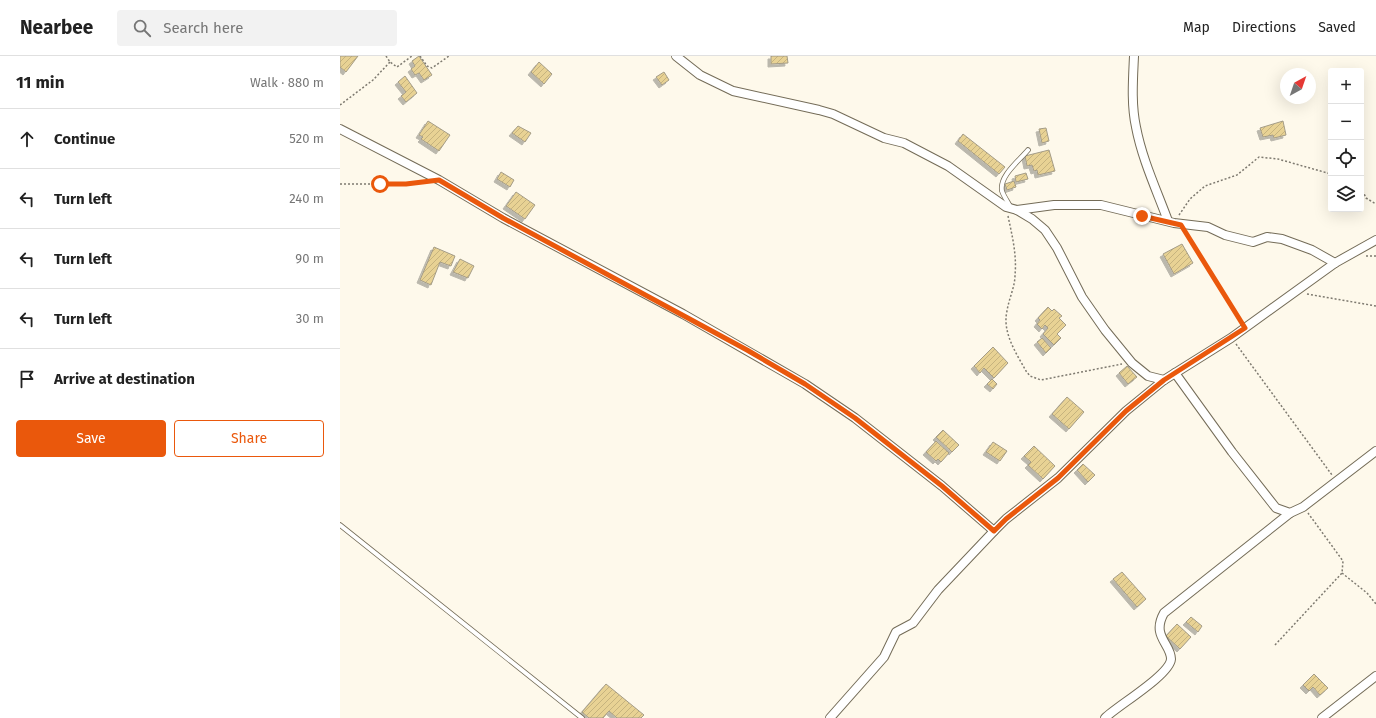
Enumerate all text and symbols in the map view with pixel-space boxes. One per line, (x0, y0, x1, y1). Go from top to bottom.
search box (117, 10, 397, 46)
text: Nearbee (20, 16, 93, 39)
icon: search (131, 17, 153, 39)
text: Search here (163, 19, 243, 37)
text: Map (1183, 19, 1210, 36)
text: Directions (1232, 19, 1296, 36)
text: Saved (1318, 19, 1356, 36)
north arrow (1280, 68, 1316, 104)
map controls (1328, 68, 1364, 212)
button: + (1328, 68, 1364, 104)
text: 11 min (16, 72, 64, 93)
text: Walk · 880 m (250, 75, 324, 90)
button: − (1328, 104, 1364, 140)
icon: ahead (16, 128, 38, 150)
text: Continue (54, 130, 115, 148)
text: 520 m (289, 131, 324, 146)
button: locate (1328, 140, 1364, 176)
route start (371, 175, 389, 193)
button: layers (1328, 176, 1364, 212)
icon: left (16, 188, 38, 210)
text: Turn left (54, 190, 112, 208)
text: 240 m (289, 191, 324, 206)
route end (1133, 207, 1151, 225)
icon: left (16, 248, 38, 270)
text: Turn left (54, 250, 112, 268)
text: 90 m (295, 251, 324, 266)
icon: left (16, 308, 38, 330)
text: Turn left (54, 310, 112, 328)
text: 30 m (296, 311, 324, 326)
icon: arrive (16, 368, 38, 390)
text: Arrive at destination (54, 370, 195, 388)
button: Save (16, 420, 166, 457)
button: Share (174, 420, 324, 457)

